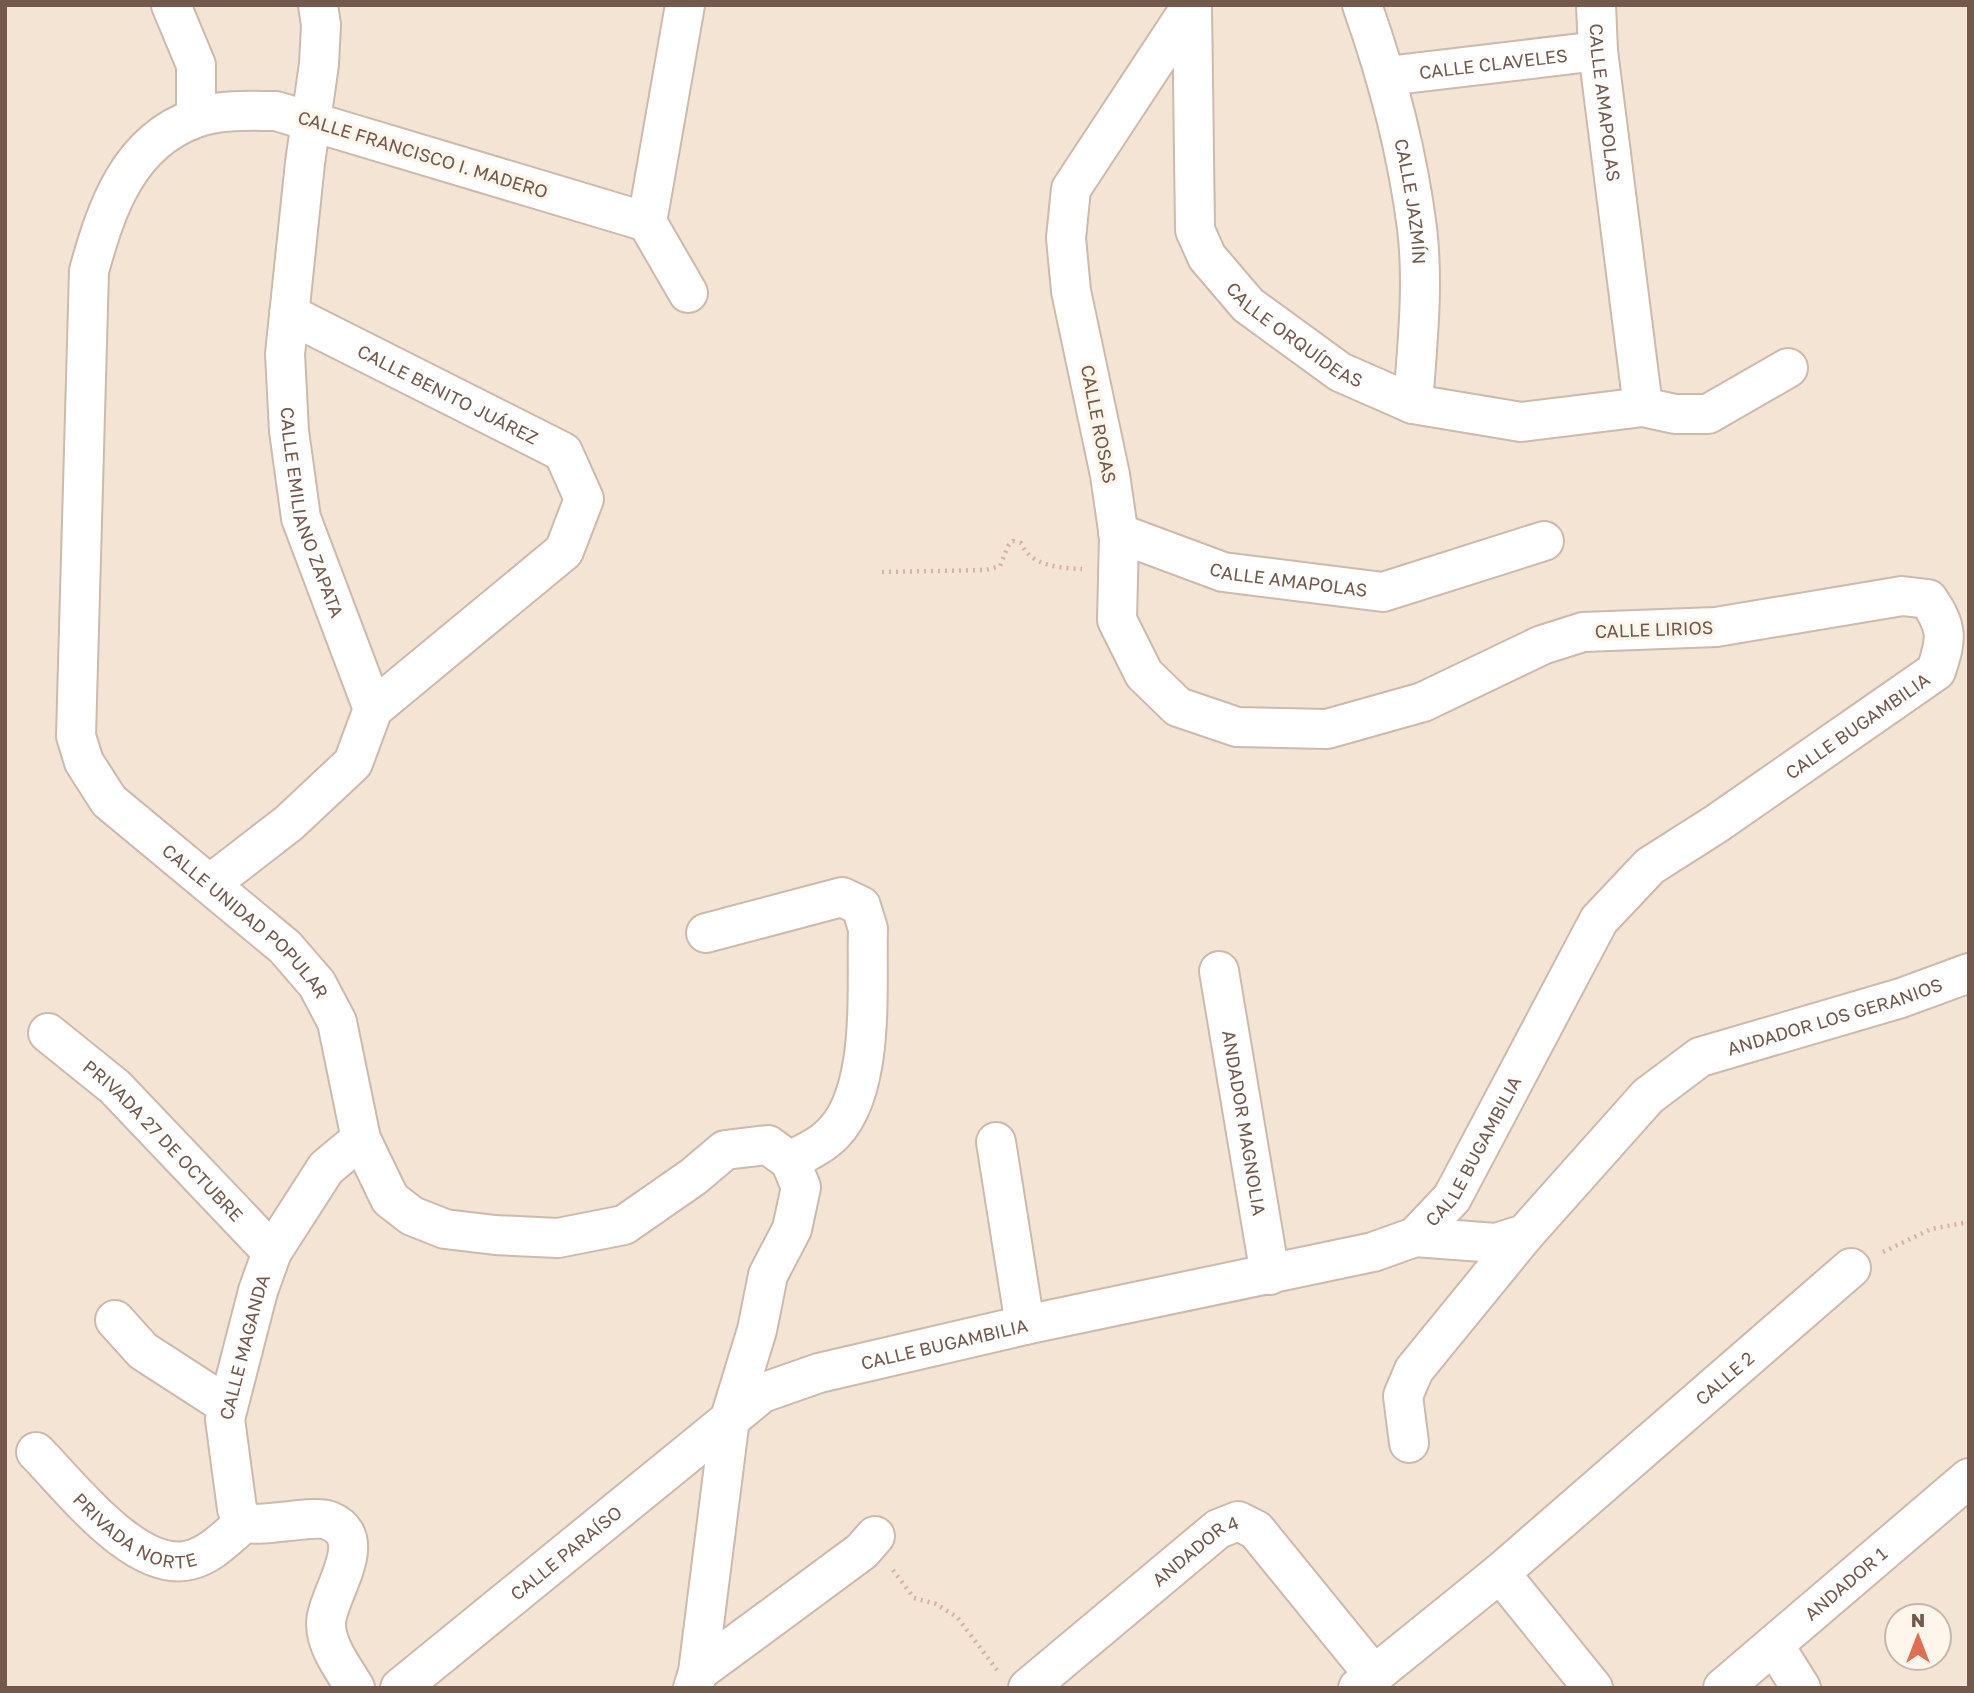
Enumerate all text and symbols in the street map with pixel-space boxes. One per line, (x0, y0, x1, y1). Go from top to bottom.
street label: CALLE AMAPOLAS (1586, 23, 1625, 183)
street label: CALLE CLAVELES (1418, 44, 1569, 83)
street label: CALLE FRANCISCO I. MADERO (295, 105, 551, 203)
street label: CALLE JAZMÍN (1390, 136, 1431, 265)
street label: CALLE ORQUÍDEAS (1222, 277, 1366, 392)
street label: CALLE BENITO JUÁREZ (354, 339, 542, 449)
street label: CALLE ROSAS (1077, 363, 1121, 485)
street label: CALLE EMILIANO ZAPATA (277, 406, 348, 620)
street label: CALLE AMAPOLAS (1207, 557, 1369, 601)
street label: CALLE LIRIOS (1594, 616, 1714, 642)
street label: CALLE BUGAMBILIA (1781, 668, 1934, 783)
street label: CALLE UNIDAD POPULAR (158, 839, 333, 1002)
street label: ANDADOR LOS GERANIOS (1724, 973, 1945, 1059)
street label: ANDADOR MAGNOLIA (1218, 1029, 1271, 1217)
street label: PRIVADA 27 DE OCTUBRE (79, 1055, 248, 1226)
street label: CALLE BUGAMBILIA (1420, 1072, 1526, 1230)
street label: CALLE MAGANDA (214, 1271, 274, 1422)
street label: CALLE BUGAMBILIA (859, 1314, 1030, 1374)
street label: CALLE 2 (1691, 1347, 1758, 1409)
street label: PRIVADA NORTE (69, 1488, 199, 1573)
street label: CALLE PARAÍSO (506, 1501, 626, 1605)
street label: ANDADOR 4 (1148, 1511, 1242, 1590)
street label: ANDADOR 1 (1800, 1542, 1891, 1625)
north arrow (1883, 1602, 1953, 1672)
text: N (1911, 1608, 1925, 1631)

